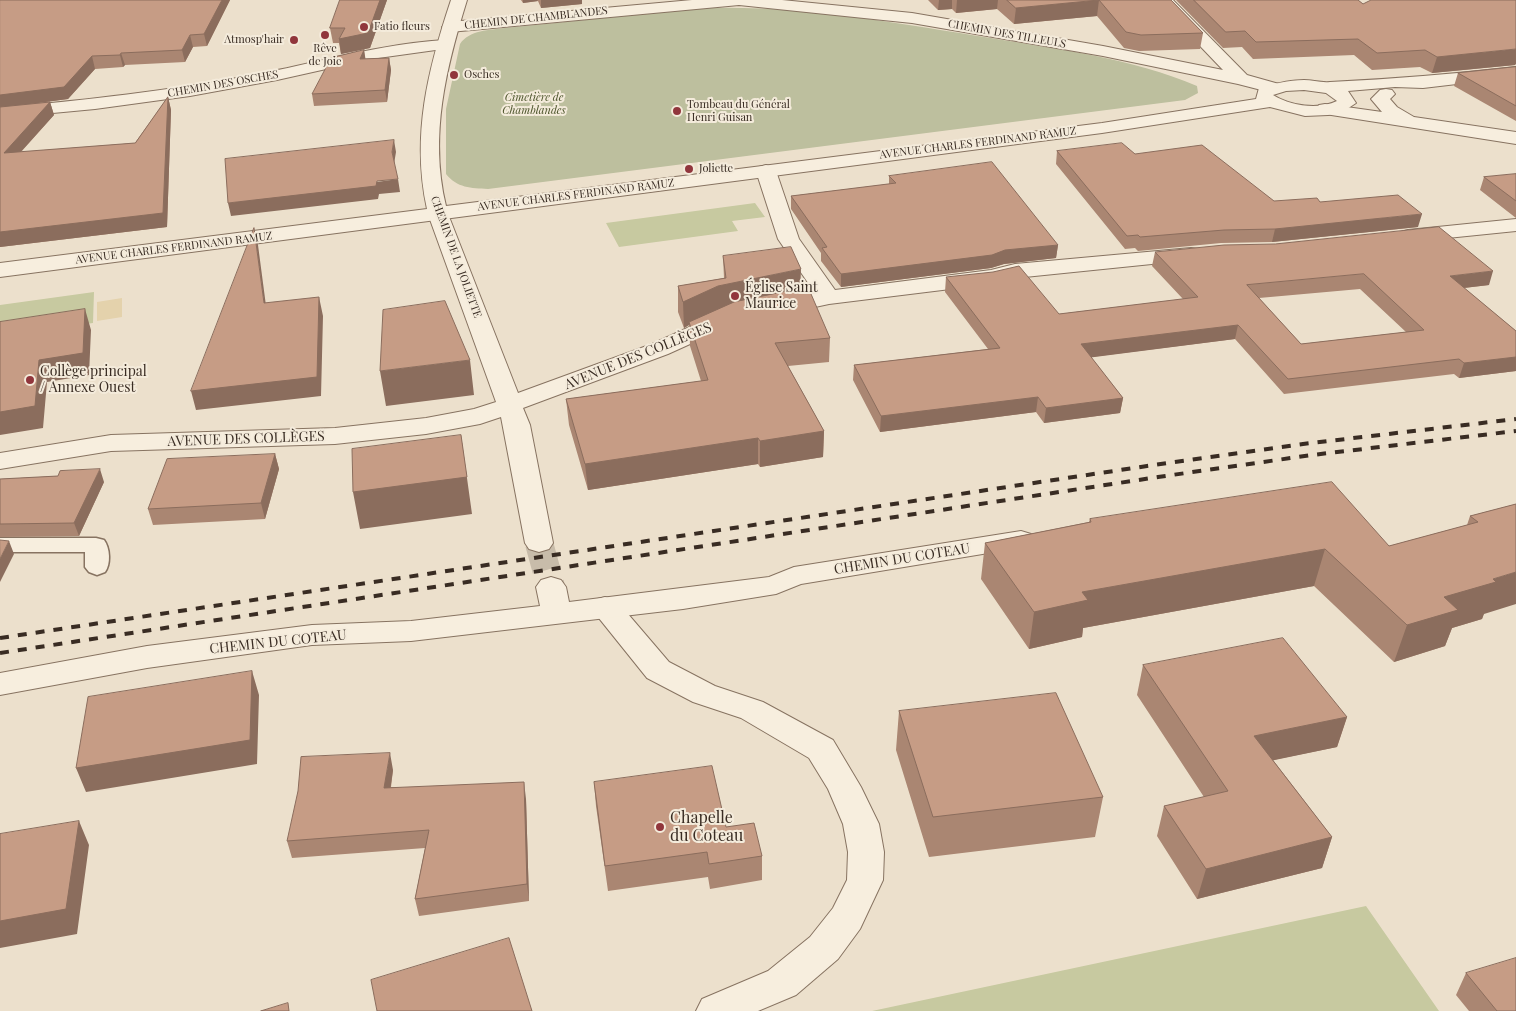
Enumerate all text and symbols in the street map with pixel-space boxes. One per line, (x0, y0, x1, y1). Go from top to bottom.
street label: CHEMIN DE CHAMBLANDES (464, 4, 608, 32)
street label: CHEMIN DES TILLEULS (947, 17, 1067, 51)
place label: Fatio fleurs (374, 20, 430, 34)
marker: Fatio fleurs (358, 21, 370, 33)
marker: Rêve de Joie (319, 29, 331, 41)
place label: Atmosp'hair (224, 33, 284, 47)
marker: Atmosp'hair (288, 34, 300, 46)
place label: Rêve de Joie (309, 42, 341, 68)
street label: CHEMIN DES OSCHES (167, 68, 279, 100)
place label: Osches (464, 68, 499, 82)
marker: Osches (448, 69, 460, 81)
park label: Cimetière de Chamblandes (502, 91, 566, 117)
place label: Tombeau du Général Henri Guisan (687, 98, 790, 124)
marker: Tombeau du Général Henri Guisan (671, 105, 683, 117)
street label: AVENUE CHARLES FERDINAND RAMUZ (879, 124, 1077, 162)
place label: Joliette (699, 162, 733, 176)
marker: Joliette (683, 163, 695, 175)
street label: AVENUE CHARLES FERDINAND RAMUZ (477, 176, 675, 214)
street label: CHEMIN DE LA JOLIETTE (428, 194, 484, 320)
street label: AVENUE CHARLES FERDINAND RAMUZ (75, 229, 273, 267)
place label: Église Saint Maurice (745, 280, 818, 312)
marker: Église Saint Maurice (729, 290, 741, 302)
street label: AVENUE DES COLLÈGES (562, 319, 714, 393)
place label: Collège principal / Annexe Ouest (40, 364, 147, 397)
marker: Collège principal / Annexe Ouest (24, 374, 36, 386)
street label: AVENUE DES COLLÈGES (167, 428, 325, 450)
street label: CHEMIN DU COTEAU (833, 540, 971, 578)
street label: CHEMIN DU COTEAU (209, 626, 347, 658)
place label: Chapelle du Coteau (670, 808, 743, 846)
marker: Chapelle du Coteau (654, 821, 666, 833)

